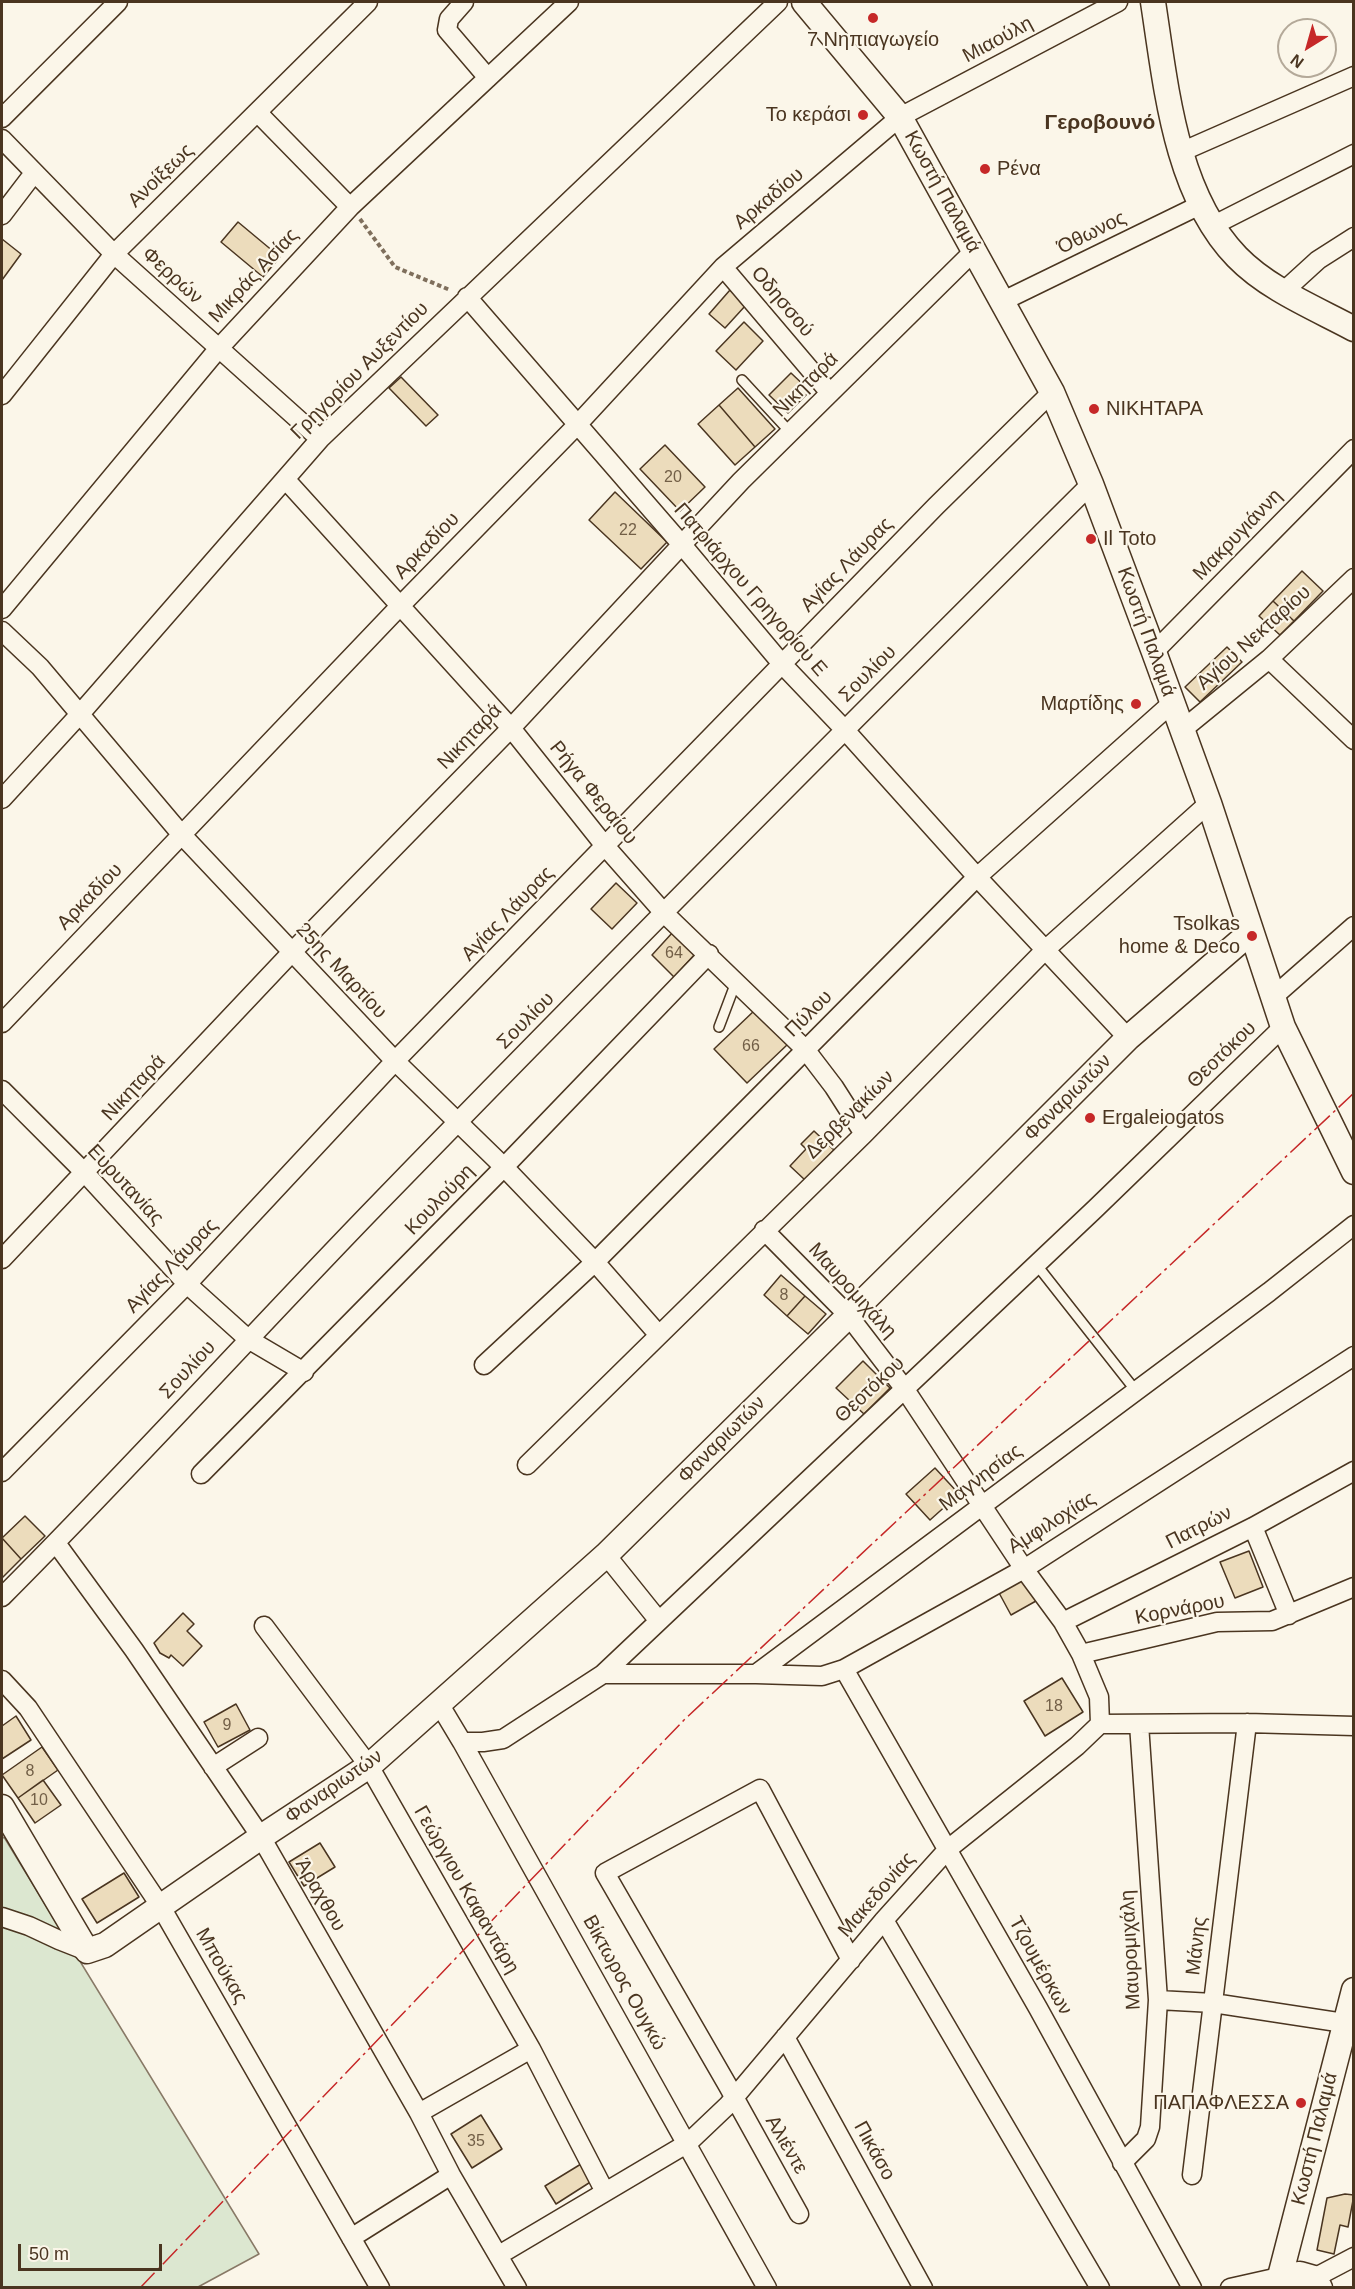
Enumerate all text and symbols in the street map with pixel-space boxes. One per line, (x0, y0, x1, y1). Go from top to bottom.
marker: 7 Νηπιαγωγείο (866, 11, 880, 25)
street label: Μιαούλη (959, 12, 1037, 68)
north arrow (1277, 18, 1337, 78)
place label: 7 Νηπιαγωγείο (807, 28, 939, 52)
text: N (1287, 51, 1307, 71)
place label: Το κεράσι (766, 103, 851, 127)
marker: Το κεράσι (856, 108, 870, 122)
district label: Γεροβουνό (1045, 110, 1155, 136)
street label: Κωστή Παλαμά (899, 127, 985, 257)
street label: Ανοίξεως (123, 139, 199, 213)
place label: Ρένα (997, 157, 1041, 181)
marker: Ρένα (978, 162, 992, 176)
street label: Αρκαδίου (729, 163, 809, 235)
street label: Όθωνος (1054, 206, 1130, 260)
street label: Μικράς Ασίας (204, 224, 304, 328)
street label: Φερρών (137, 243, 207, 309)
street label: Οδησσού (746, 262, 818, 342)
street label: Γρηγορίου Αυξεντίου (286, 297, 434, 445)
street label: Νικηταρά (768, 347, 844, 423)
place label: ΝΙΚΗΤΑΡΑ (1106, 397, 1203, 421)
marker: ΝΙΚΗΤΑΡΑ (1087, 402, 1101, 416)
house number: 20 (664, 468, 682, 488)
street label: Μακρυγιάννη (1188, 484, 1288, 586)
street label: Πατριάρχου Γρηγορίου Ε (668, 498, 832, 682)
street label: Αρκαδίου (389, 508, 465, 584)
street label: Αγίας Λάυρας (796, 513, 898, 617)
house number: 22 (619, 521, 637, 541)
place label: Il Toto (1103, 527, 1156, 551)
marker: Il Toto (1084, 532, 1098, 546)
street label: Κωστή Παλαμά (1111, 564, 1181, 700)
street label: Αγίου Νεκταρίου (1192, 580, 1316, 696)
street label: Σουλίου (834, 640, 902, 708)
place label: Μαρτίδης (1040, 692, 1124, 716)
marker: Μαρτίδης (1129, 697, 1143, 711)
street label: Νικηταρά (433, 699, 507, 775)
street label: Ρήγα Φεραίου (544, 737, 642, 849)
street label: Αρκαδίου (52, 859, 128, 935)
street label: Αγίας Λάυρας (457, 862, 559, 966)
place label: Tsolkas home & Deco (1119, 912, 1240, 959)
street label: 25ης Μαρτίου (291, 918, 391, 1024)
marker: Tsolkas home & Deco (1245, 929, 1259, 943)
house number: 64 (665, 944, 683, 964)
street label: Πύλου (780, 985, 838, 1043)
street label: Σουλίου (492, 987, 560, 1055)
street label: Θεοτόκου (1183, 1016, 1261, 1094)
house number: 66 (742, 1037, 760, 1057)
street label: Φαναριωτών (1019, 1049, 1117, 1147)
street label: Νικηταρά (97, 1050, 171, 1126)
street label: Δερβενακίων (801, 1066, 899, 1164)
place label: Ergaleiogatos (1102, 1106, 1224, 1130)
marker: Ergaleiogatos (1083, 1111, 1097, 1125)
street label: Ευρυτανίας (82, 1140, 168, 1230)
street label: Κουλούρη (400, 1160, 480, 1240)
street label: Αγίας Λάυρας (121, 1214, 223, 1318)
street label: Μαυρομιχάλη (803, 1238, 901, 1344)
house number: 8 (780, 1286, 788, 1306)
street label: Σουλίου (155, 1336, 221, 1404)
street label: Θεοτόκου (830, 1352, 910, 1428)
street label: Φαναριωτών (673, 1391, 771, 1489)
street label: Μαγνησίας (935, 1439, 1027, 1517)
street label: Αμφιλοχίας (1004, 1487, 1100, 1559)
street label: Πατρών (1162, 1501, 1236, 1555)
street label: Κορνάρου (1133, 1590, 1227, 1630)
house number: 18 (1045, 1697, 1063, 1717)
house number: 9 (223, 1716, 231, 1736)
street label: Φαναριωτών (281, 1745, 387, 1829)
house number: 8 (26, 1762, 34, 1782)
house number: 10 (30, 1791, 48, 1811)
street label: Γεώργιου Καφαντάρη (408, 1802, 524, 1978)
street label: Μακεδονίας (833, 1847, 921, 1943)
street label: Άραχθου (290, 1854, 350, 1936)
street label: Μαυρομιχάλη (1116, 1889, 1146, 2011)
street label: Βίκτωρος Ουγκώ (577, 1911, 671, 2055)
street label: Τζουμέρκων (1003, 1913, 1077, 2019)
street label: Μάνης (1181, 1915, 1213, 1977)
street label: Μπούκας (190, 1924, 252, 2008)
street label: Κωστή Παλαμά (1287, 2070, 1343, 2208)
place label: ΠΑΠΑΦΛΕΣΣΑ (1153, 2091, 1289, 2115)
marker: ΠΑΠΑΦΛΕΣΣΑ (1294, 2096, 1308, 2110)
street label: Αλιέντε (760, 2111, 812, 2179)
street label: Πικάσο (848, 2117, 900, 2185)
house number: 35 (467, 2132, 485, 2152)
scale bar (21, 2232, 165, 2270)
text: 50 m (29, 2244, 69, 2264)

